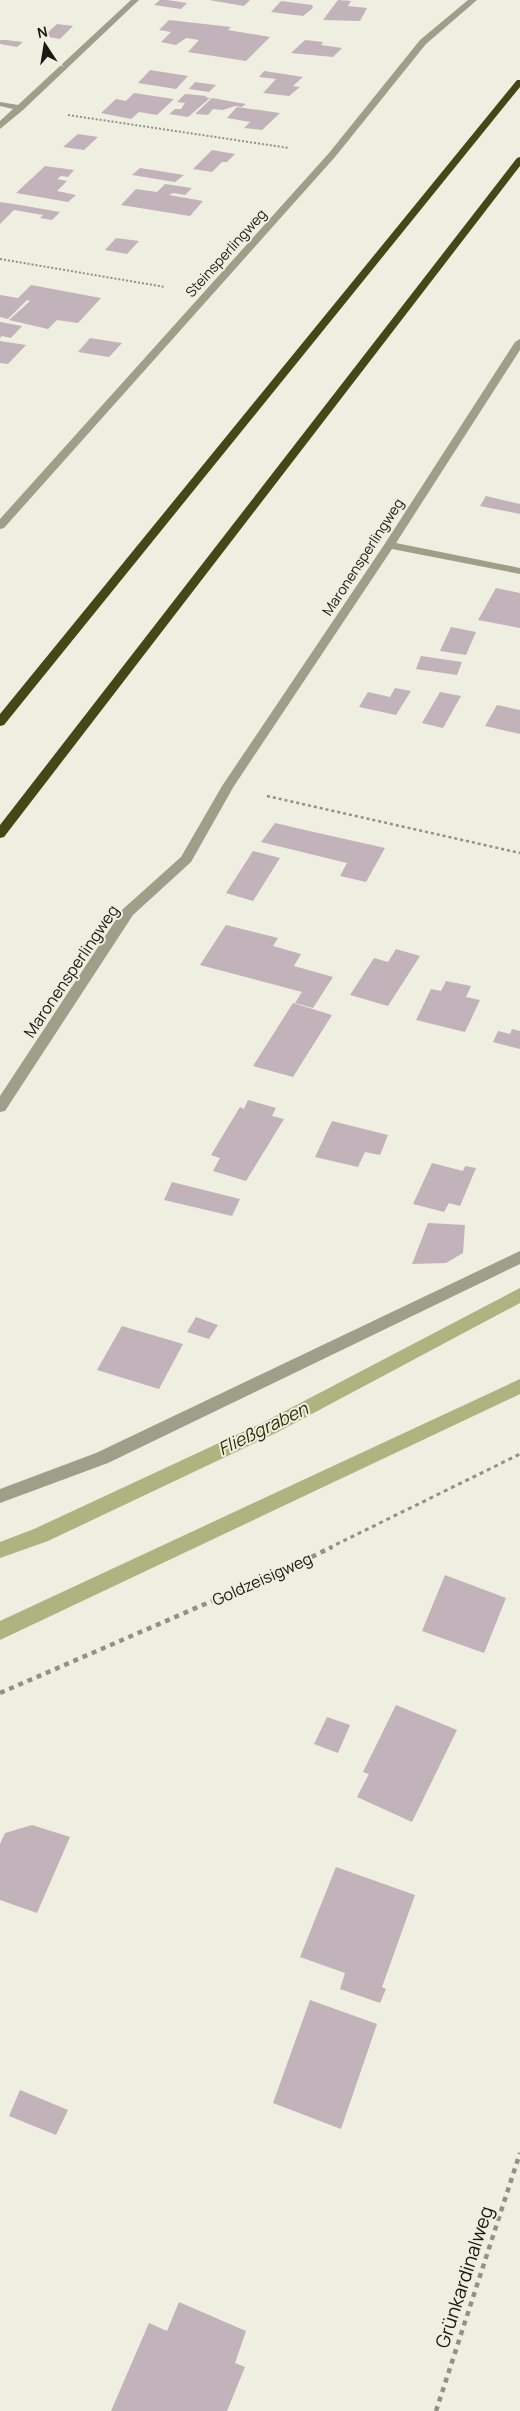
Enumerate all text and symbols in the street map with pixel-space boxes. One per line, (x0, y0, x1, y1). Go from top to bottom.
north arrow (20, 20, 70, 70)
text: N (35, 21, 49, 42)
street label: Steinsperlingweg (181, 204, 270, 301)
street label: Maronensperlingweg (318, 494, 408, 619)
street label: Maronensperlingweg (18, 900, 124, 1042)
water label: Fließgraben (214, 1395, 313, 1460)
street label: Goldzeisigweg (209, 1547, 315, 1611)
street label: Grünkardinalweg (429, 2203, 499, 2351)

